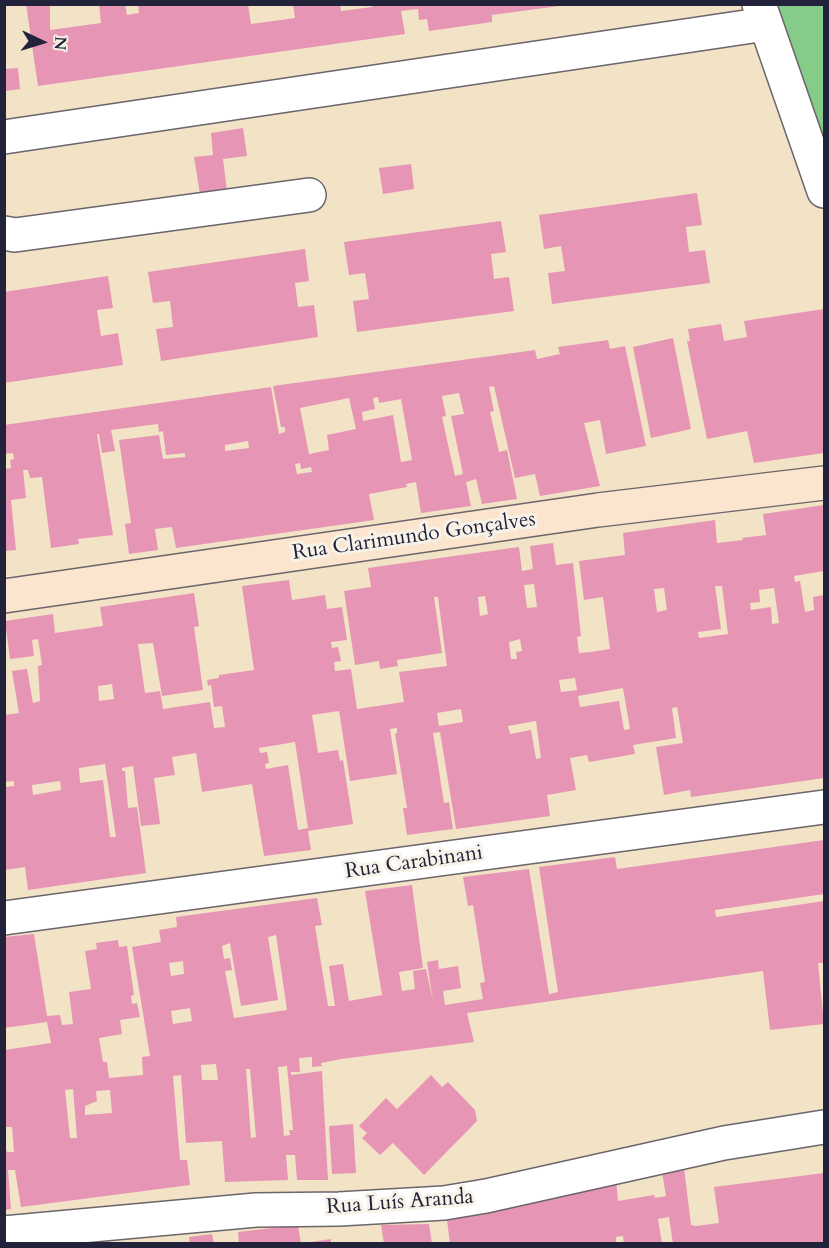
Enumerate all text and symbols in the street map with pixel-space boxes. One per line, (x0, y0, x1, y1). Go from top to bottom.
north arrow (12, 12, 72, 72)
text: N (48, 36, 71, 51)
street label: Rua Clarimundo Gonçalves (291, 507, 537, 567)
street label: Rua Carabinani (344, 841, 484, 885)
street label: Rua Luís Aranda (326, 1185, 474, 1221)

